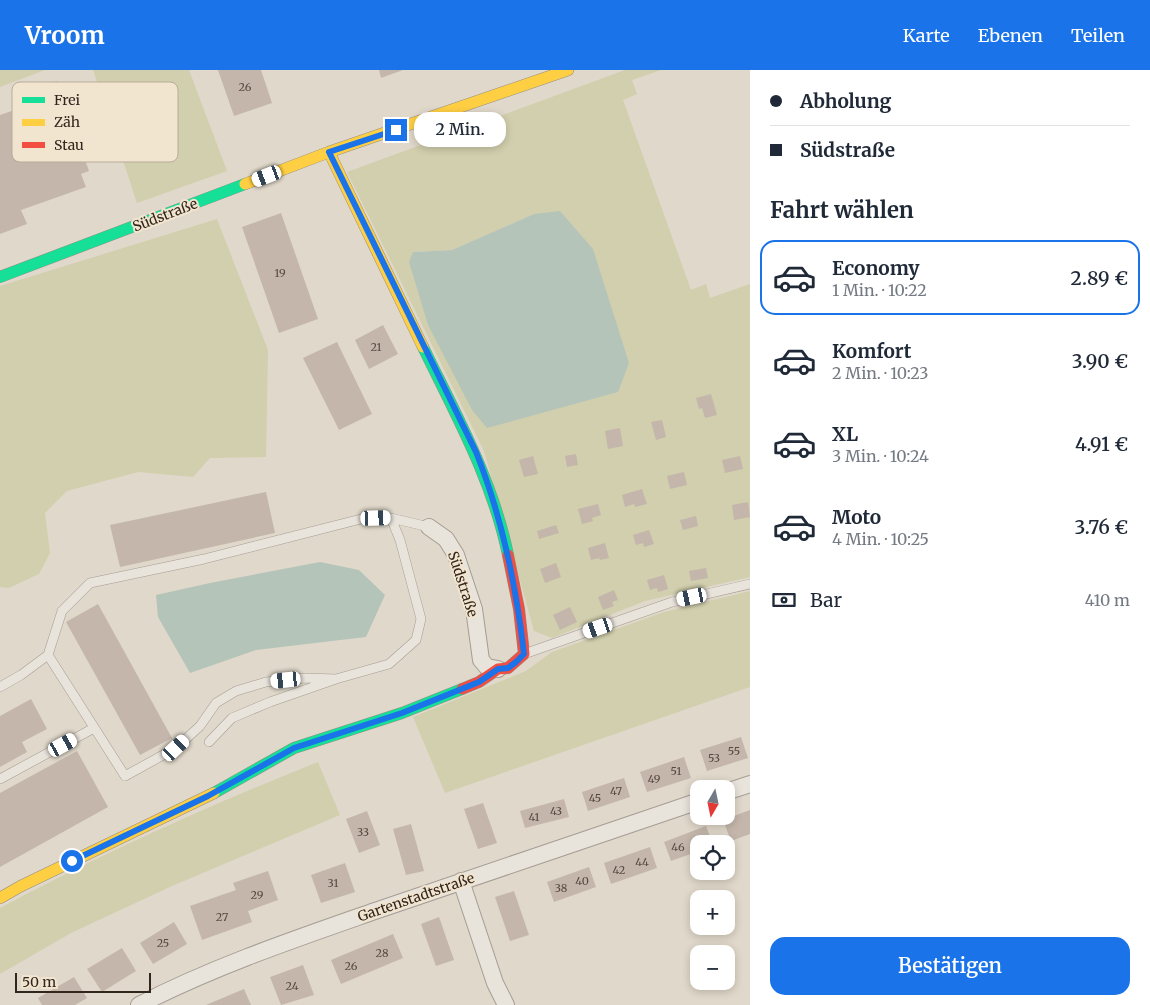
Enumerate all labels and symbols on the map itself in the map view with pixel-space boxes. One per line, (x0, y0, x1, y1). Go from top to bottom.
house number: 26 (239, 80, 252, 94)
legend (12, 82, 178, 162)
text: Frei (54, 91, 80, 109)
callout: 2 Min. (414, 112, 506, 148)
text: Zäh (54, 113, 80, 131)
route end (385, 119, 407, 141)
text: Stau (54, 136, 84, 154)
car (250, 164, 283, 188)
street label: Südstraße (130, 194, 200, 236)
house number: 19 (274, 266, 286, 280)
house number: 21 (370, 340, 382, 354)
car (360, 510, 391, 526)
street label: Südstraße (444, 549, 482, 619)
car (675, 587, 708, 607)
car (581, 616, 614, 640)
car (270, 671, 301, 689)
car (46, 731, 79, 759)
car (159, 732, 192, 764)
house number: 55 (728, 744, 740, 758)
house number: 53 (708, 751, 720, 765)
house number: 51 (671, 764, 681, 778)
house number: 49 (648, 772, 661, 786)
north arrow (690, 780, 735, 825)
house number: 47 (610, 784, 622, 798)
house number: 45 (589, 791, 601, 805)
house number: 43 (550, 804, 562, 818)
house number: 41 (529, 810, 539, 824)
house number: 33 (357, 825, 369, 839)
house number: 46 (671, 840, 685, 854)
route start (61, 850, 83, 872)
house number: 44 (635, 855, 649, 869)
house number: 42 (613, 863, 625, 877)
street label: Gartenstadtstraße (355, 869, 477, 925)
house number: 40 (575, 874, 589, 888)
house number: 31 (328, 876, 338, 890)
house number: 38 (555, 881, 568, 895)
house number: 29 (251, 888, 264, 902)
house number: 27 (216, 910, 228, 924)
house number: 25 (157, 936, 169, 950)
house number: 28 (376, 946, 389, 960)
house number: 26 (345, 959, 358, 973)
scale bar (15, 970, 151, 993)
house number: 24 (286, 979, 299, 993)

